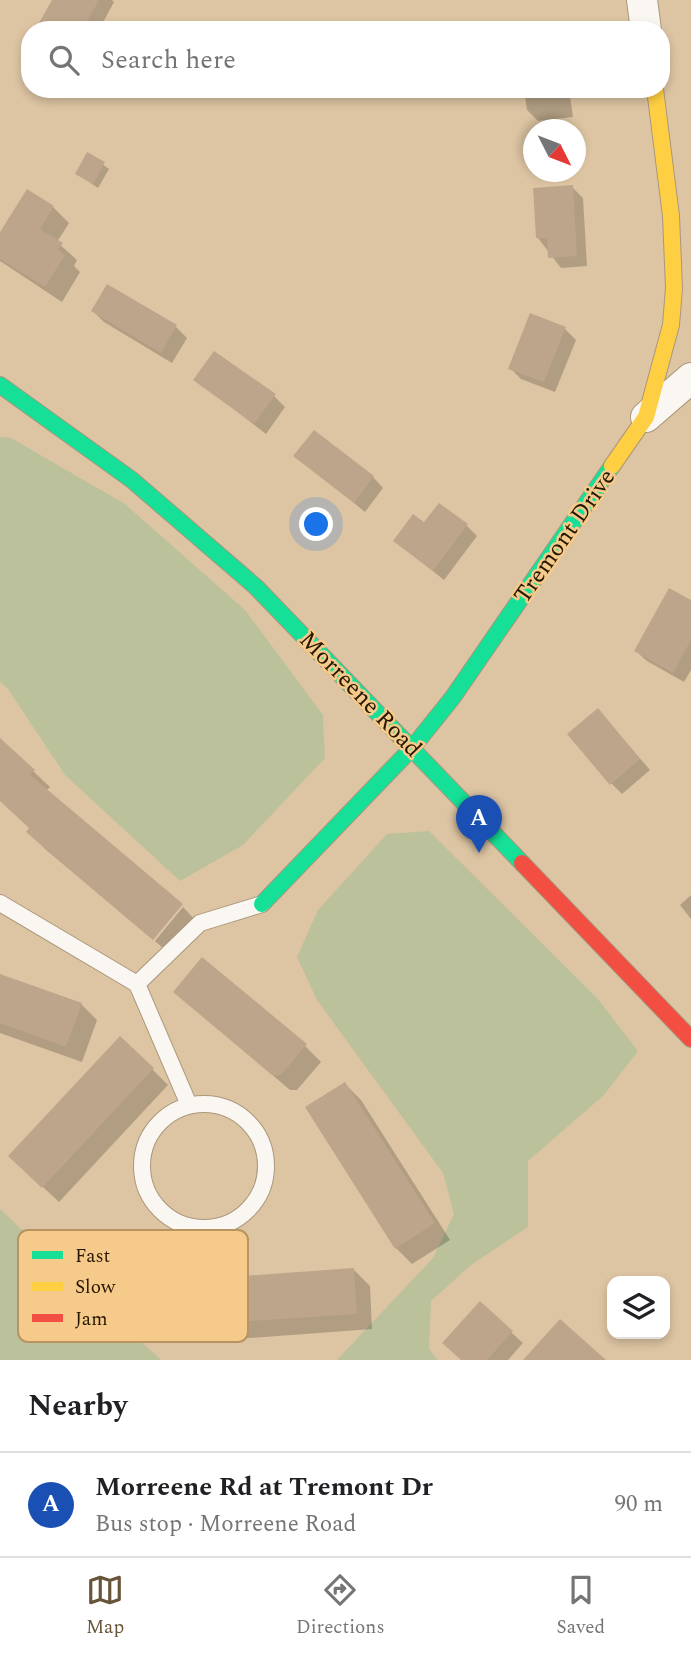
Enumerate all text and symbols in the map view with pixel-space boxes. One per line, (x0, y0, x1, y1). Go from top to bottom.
search box (21, 21, 670, 98)
text: Search here (101, 40, 236, 80)
icon: search (45, 41, 83, 79)
north arrow (523, 119, 586, 182)
street label: Tremont Drive (505, 462, 625, 611)
your location (299, 507, 333, 541)
street label: Morreene Road (290, 623, 430, 766)
pin: A (456, 795, 502, 853)
legend (18, 1230, 248, 1342)
text: Fast (75, 1242, 111, 1271)
text: Slow (75, 1273, 116, 1302)
map controls (607, 1276, 670, 1339)
button: layers (607, 1276, 670, 1339)
text: Jam (75, 1305, 107, 1334)
text: Nearby (28, 1383, 127, 1429)
text: Morreene Rd at Tremont Dr (95, 1467, 433, 1507)
text: A (42, 1487, 60, 1522)
text: 90 m (614, 1487, 663, 1522)
text: Bus stop · Morreene Road (95, 1507, 356, 1542)
tab: Map (86, 1571, 124, 1642)
tab: Directions (296, 1571, 385, 1642)
tab: Saved (556, 1571, 605, 1642)

